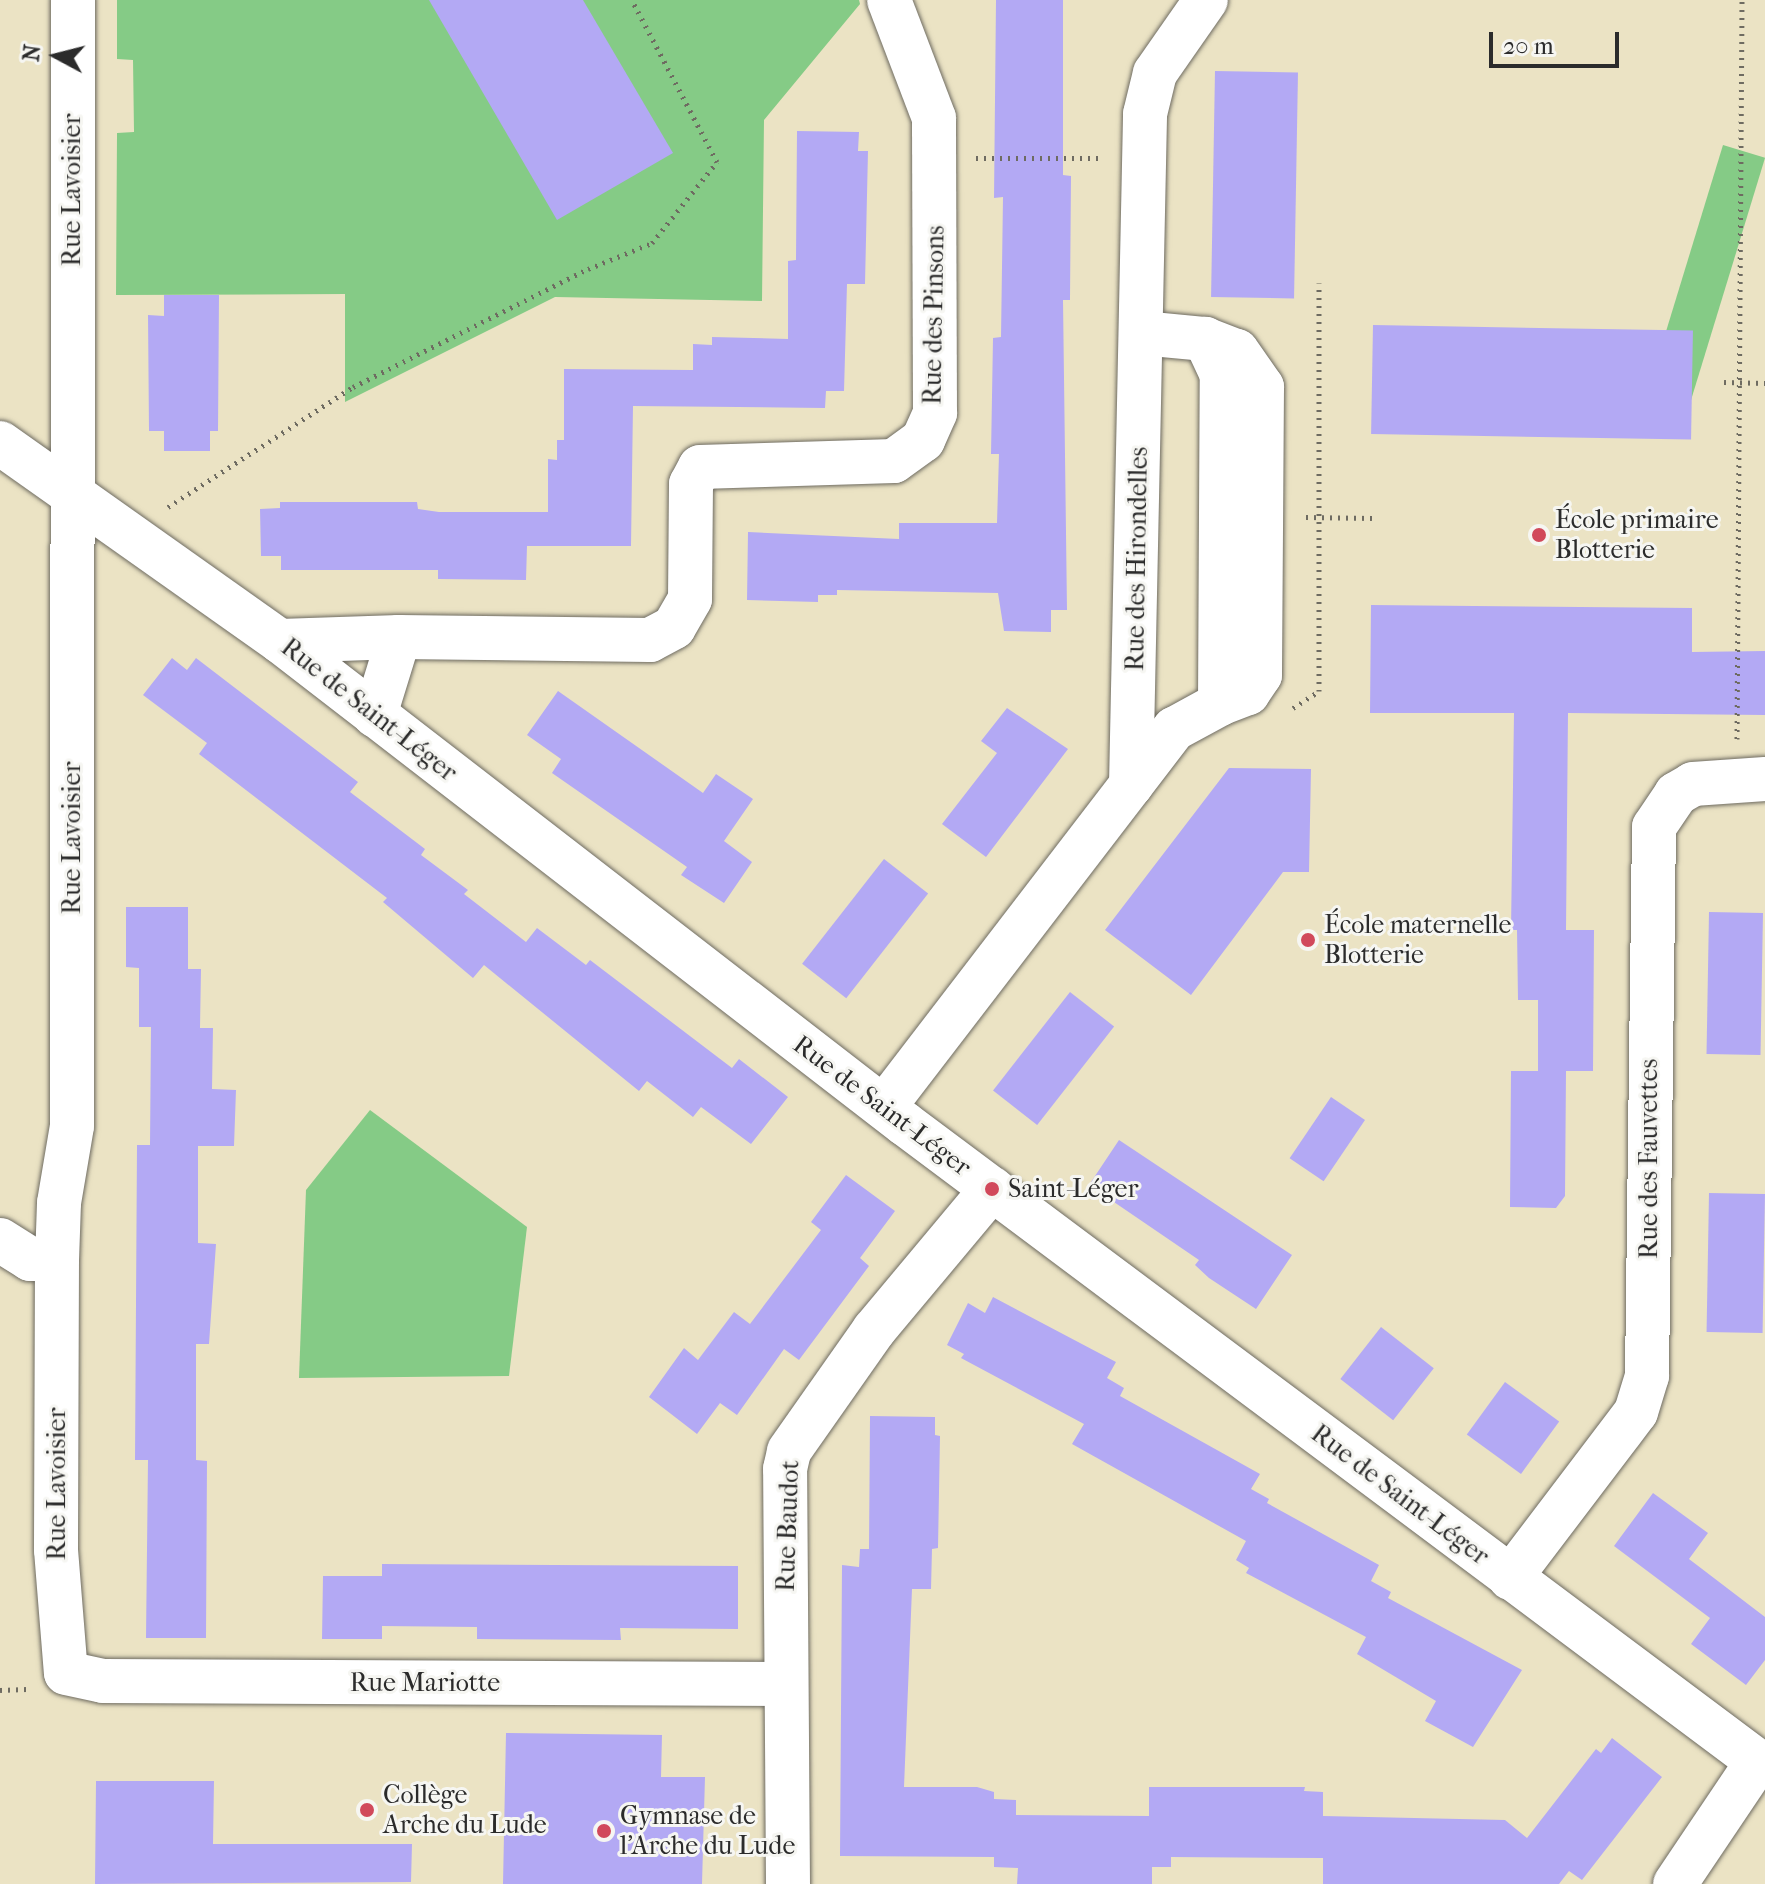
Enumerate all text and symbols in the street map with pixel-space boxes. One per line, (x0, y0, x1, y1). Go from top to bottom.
north arrow (16, 16, 96, 96)
scale bar (1493, 16, 1623, 66)
text: 20 m (1503, 32, 1554, 60)
text: N (18, 43, 46, 63)
street label: Rue Lavoisier (56, 114, 88, 266)
street label: Rue des Pinsons (917, 225, 951, 405)
street label: Rue des Hirondelles (1119, 447, 1155, 671)
place label: École primaire Blotterie (1555, 504, 1719, 566)
marker: École primaire Blotterie (1530, 526, 1548, 544)
street label: Rue de Saint-Léger (275, 632, 463, 788)
street label: Rue Lavoisier (56, 762, 88, 914)
place label: École maternelle Blotterie (1324, 909, 1511, 970)
marker: École maternelle Blotterie (1299, 931, 1317, 949)
street label: Rue de Saint-Léger (787, 1029, 977, 1183)
street label: Rue des Fauvettes (1633, 1059, 1665, 1259)
place label: Saint-Léger (1008, 1173, 1139, 1205)
marker: Saint-Léger (983, 1180, 1001, 1198)
street label: Rue Lavoisier (41, 1408, 73, 1560)
street label: Rue de Saint-Léger (1305, 1418, 1495, 1572)
street label: Rue Baudot (770, 1460, 806, 1592)
street label: Rue Mariotte (350, 1667, 500, 1699)
place label: Collège Arche du Lude (383, 1779, 547, 1840)
place label: Gymnase de l’Arche du Lude (620, 1800, 795, 1862)
marker: Collège Arche du Lude (358, 1801, 376, 1819)
marker: Gymnase de l’Arche du Lude (595, 1822, 613, 1840)

